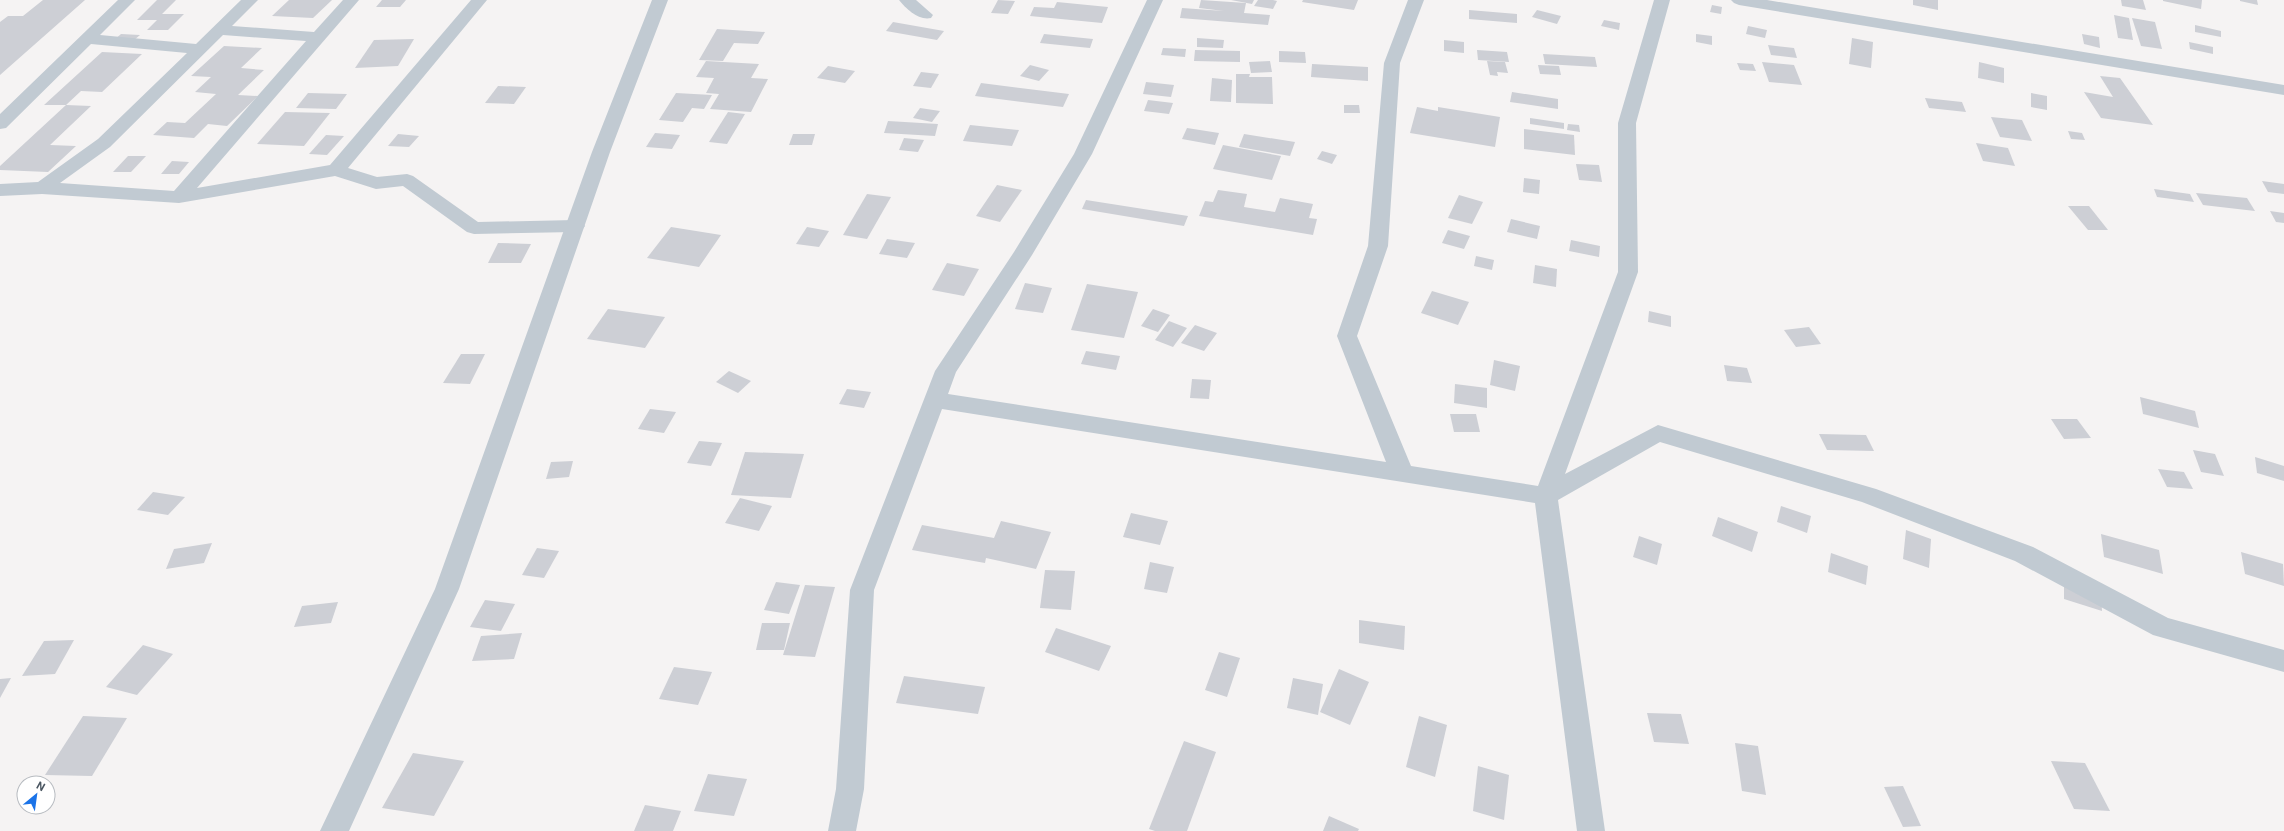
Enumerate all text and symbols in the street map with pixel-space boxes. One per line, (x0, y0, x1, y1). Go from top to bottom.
north arrow (16, 775, 56, 815)
text: N (34, 779, 47, 794)

